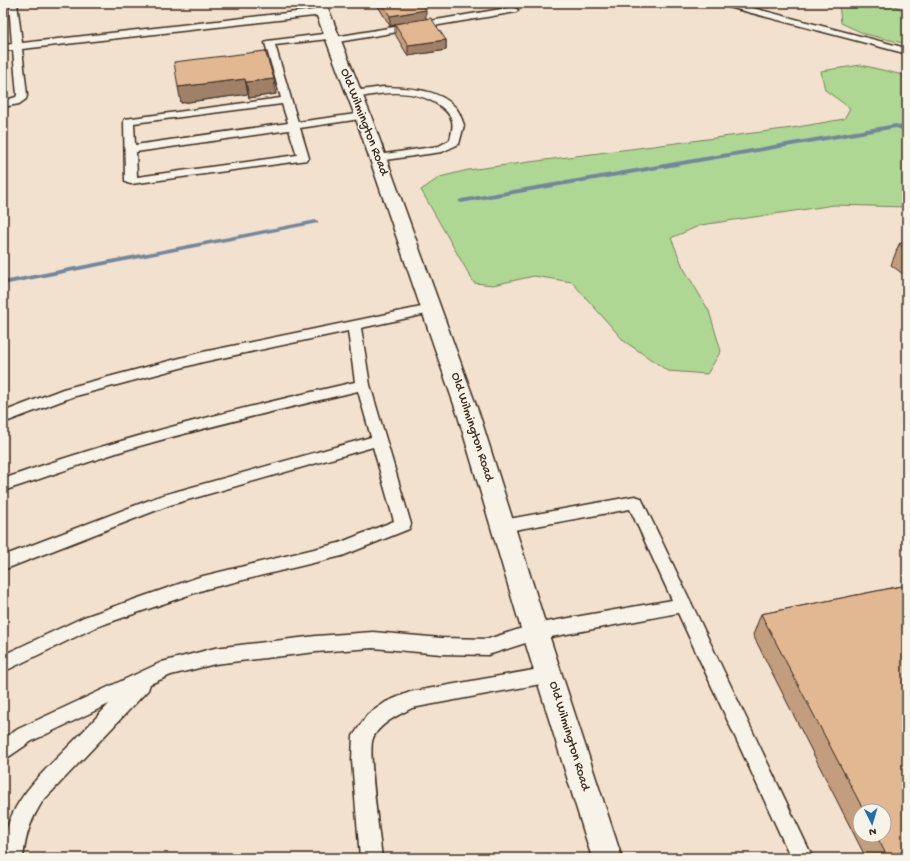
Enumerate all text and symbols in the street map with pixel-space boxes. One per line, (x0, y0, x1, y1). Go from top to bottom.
street label: Old Wilmington Road (337, 66, 392, 179)
street label: Old Wilmington Road (447, 371, 497, 485)
street label: Old Wilmington Road (545, 680, 593, 794)
north arrow (852, 803, 892, 843)
text: N (869, 825, 877, 837)

